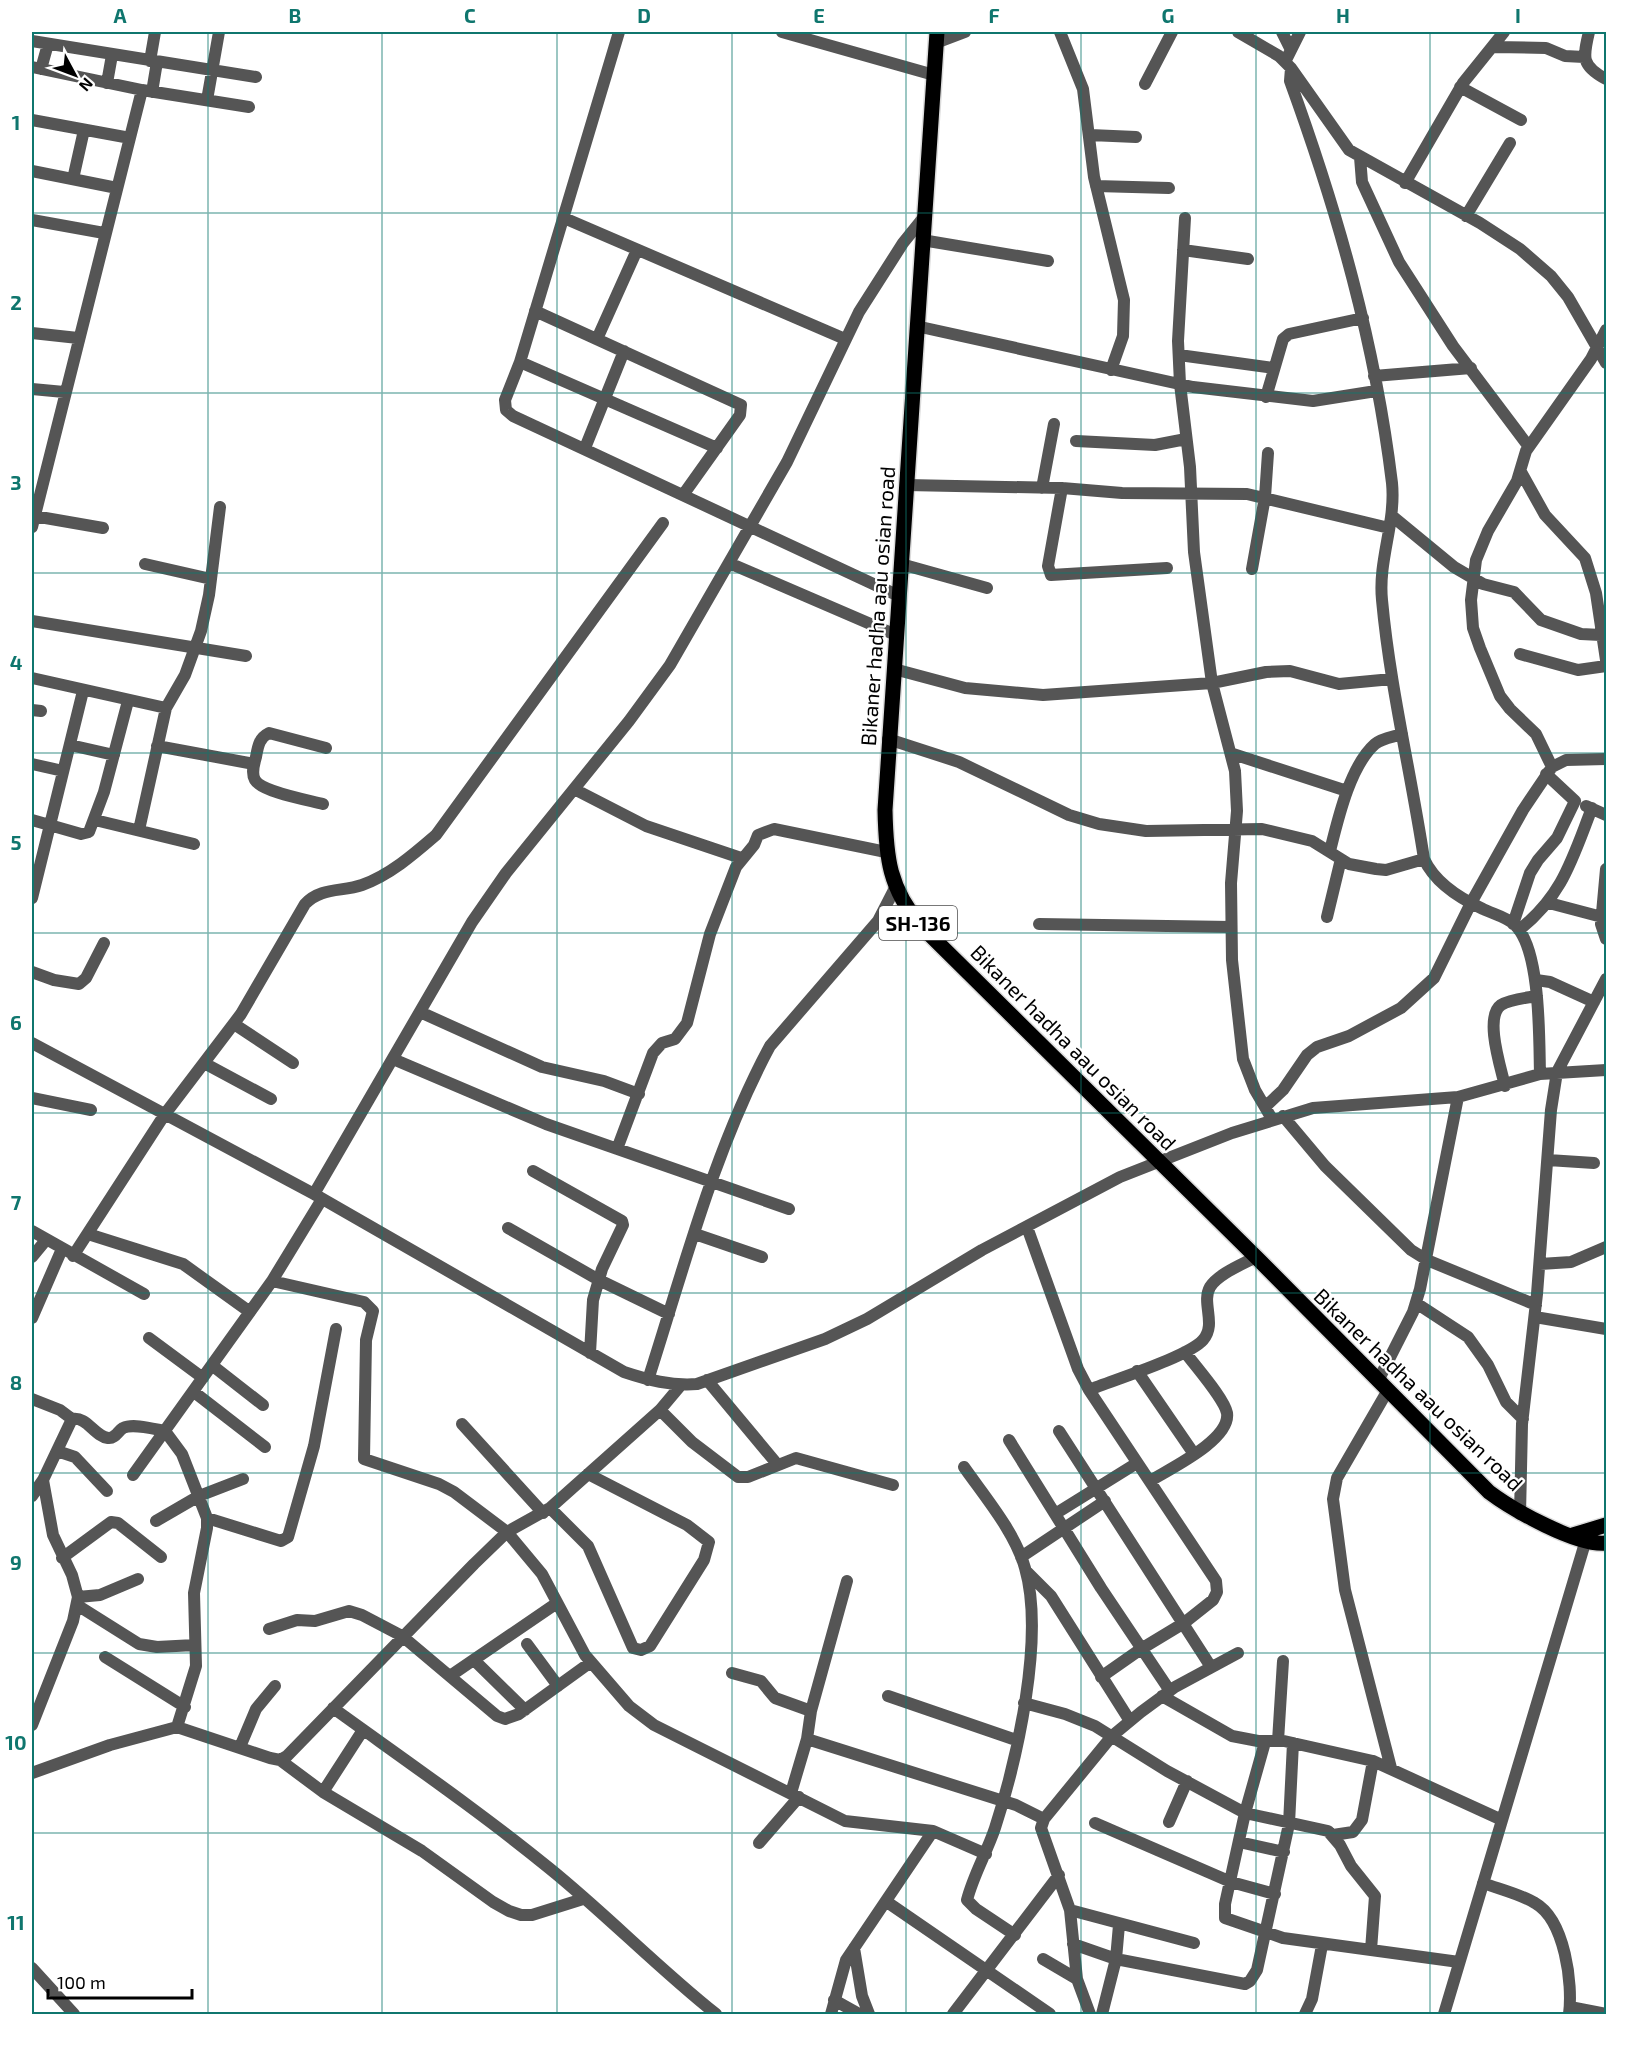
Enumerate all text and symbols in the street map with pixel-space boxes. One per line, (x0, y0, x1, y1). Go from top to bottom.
text: A (113, 3, 127, 27)
text: B (289, 3, 301, 27)
text: C (464, 3, 476, 27)
text: D (637, 3, 651, 27)
text: E (813, 3, 825, 27)
text: F (988, 3, 1000, 27)
text: G (1162, 3, 1174, 27)
text: H (1336, 3, 1350, 27)
text: I (1515, 3, 1521, 27)
north arrow (45, 45, 105, 105)
text: N (76, 75, 98, 96)
text: 1 (12, 110, 20, 134)
text: 2 (10, 290, 22, 314)
street label: Bikaner hadha aau osian road (855, 465, 899, 747)
text: 3 (10, 470, 22, 494)
text: 4 (10, 650, 23, 674)
text: 5 (10, 830, 22, 854)
road number: SH-136 (879, 906, 957, 940)
street label: Bikaner hadha aau osian road (966, 939, 1182, 1155)
text: 6 (10, 1010, 22, 1034)
text: 7 (11, 1190, 22, 1214)
street label: Bikaner hadha aau osian road (1309, 1283, 1529, 1495)
text: 8 (10, 1370, 22, 1394)
text: 9 (10, 1550, 22, 1574)
text: 10 (5, 1730, 27, 1754)
text: 11 (7, 1910, 25, 1934)
scale bar (48, 1962, 192, 2000)
text: 100 m (57, 1971, 106, 1993)

